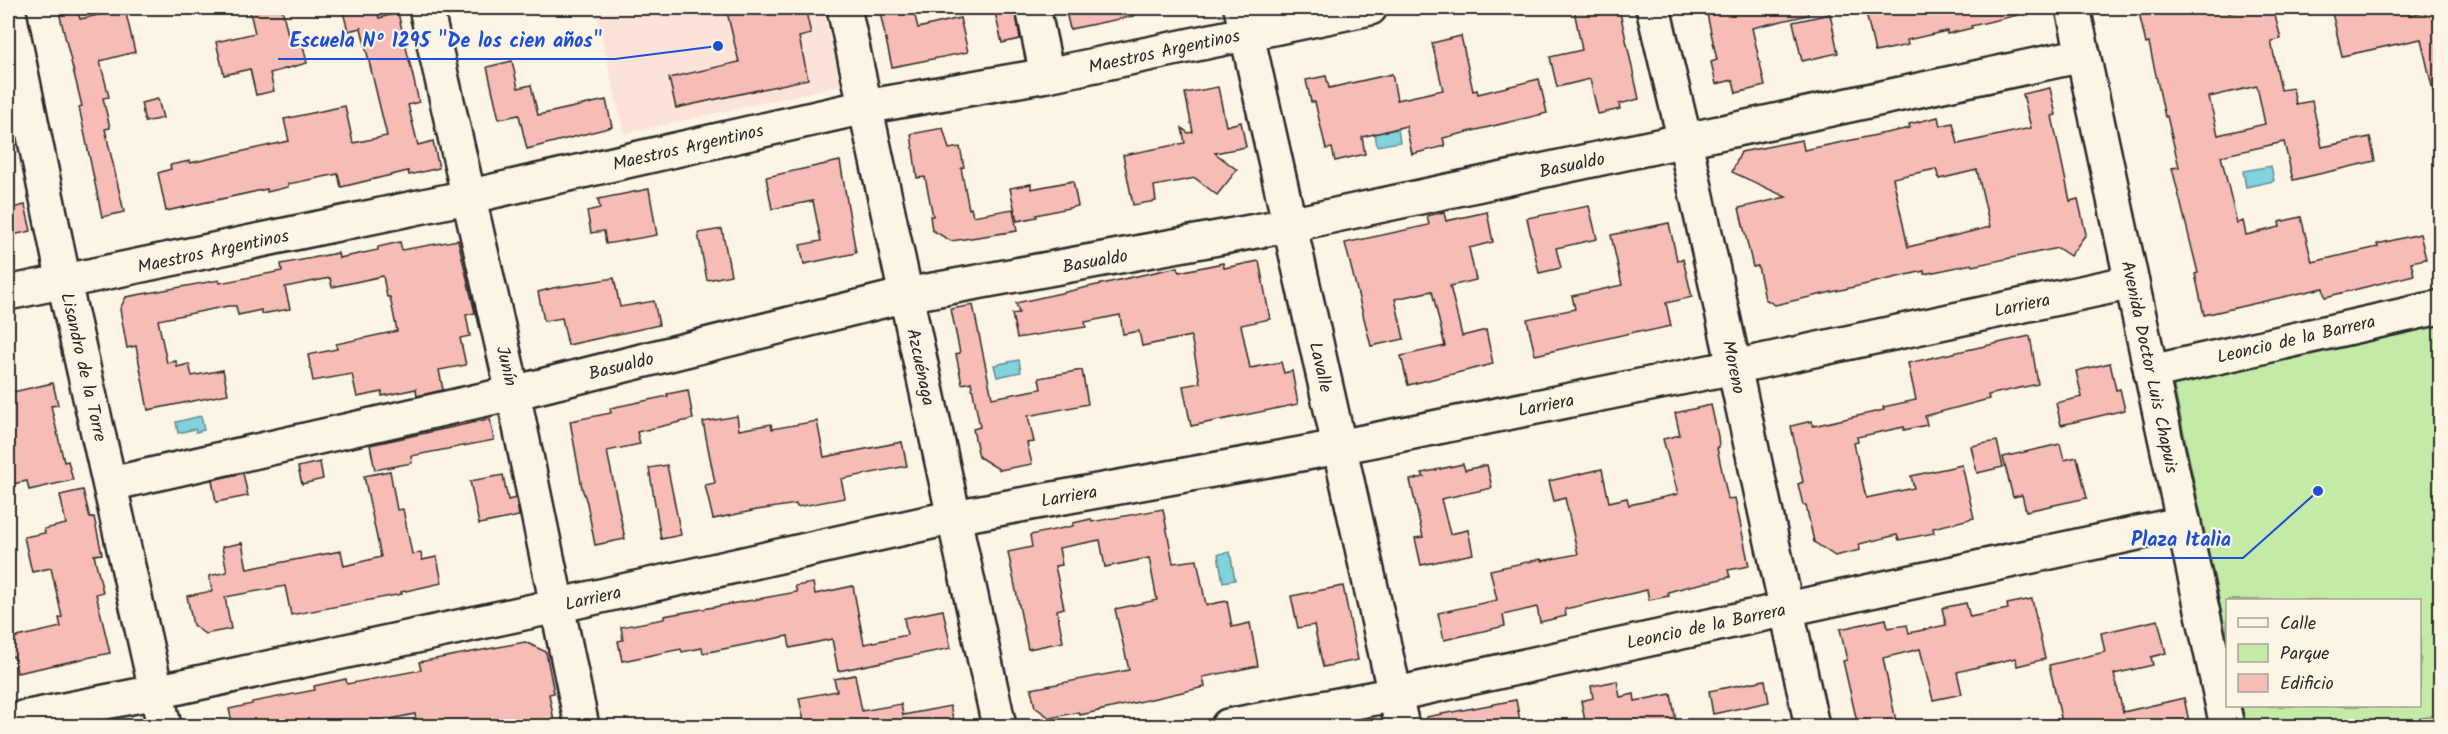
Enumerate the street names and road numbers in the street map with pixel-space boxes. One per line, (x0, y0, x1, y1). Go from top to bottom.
street label: Maestros Argentinos (1086, 22, 1243, 83)
street label: Maestros Argentinos (610, 117, 767, 180)
street label: Basualdo (1537, 145, 1608, 188)
street label: Maestros Argentinos (135, 222, 292, 283)
street label: Basualdo (1060, 242, 1130, 283)
street label: Avenida Doctor Luis Chapuis (2112, 258, 2185, 477)
street label: Larriera (1991, 286, 2053, 327)
street label: Lisandro de la Torre (51, 290, 114, 445)
street label: Leoncio de la Barrera (2214, 308, 2379, 373)
street label: Azcuénaga (897, 326, 942, 409)
street label: Moreno (1713, 338, 1752, 397)
street label: Lavalle (1300, 339, 1339, 396)
street label: Junín (487, 343, 524, 389)
street label: Basualdo (586, 345, 657, 390)
street label: Larriera (1516, 387, 1577, 426)
street label: Larriera (1039, 478, 1100, 517)
street label: Larriera (562, 579, 624, 620)
street label: Leoncio de la Barrera (1624, 596, 1789, 658)

